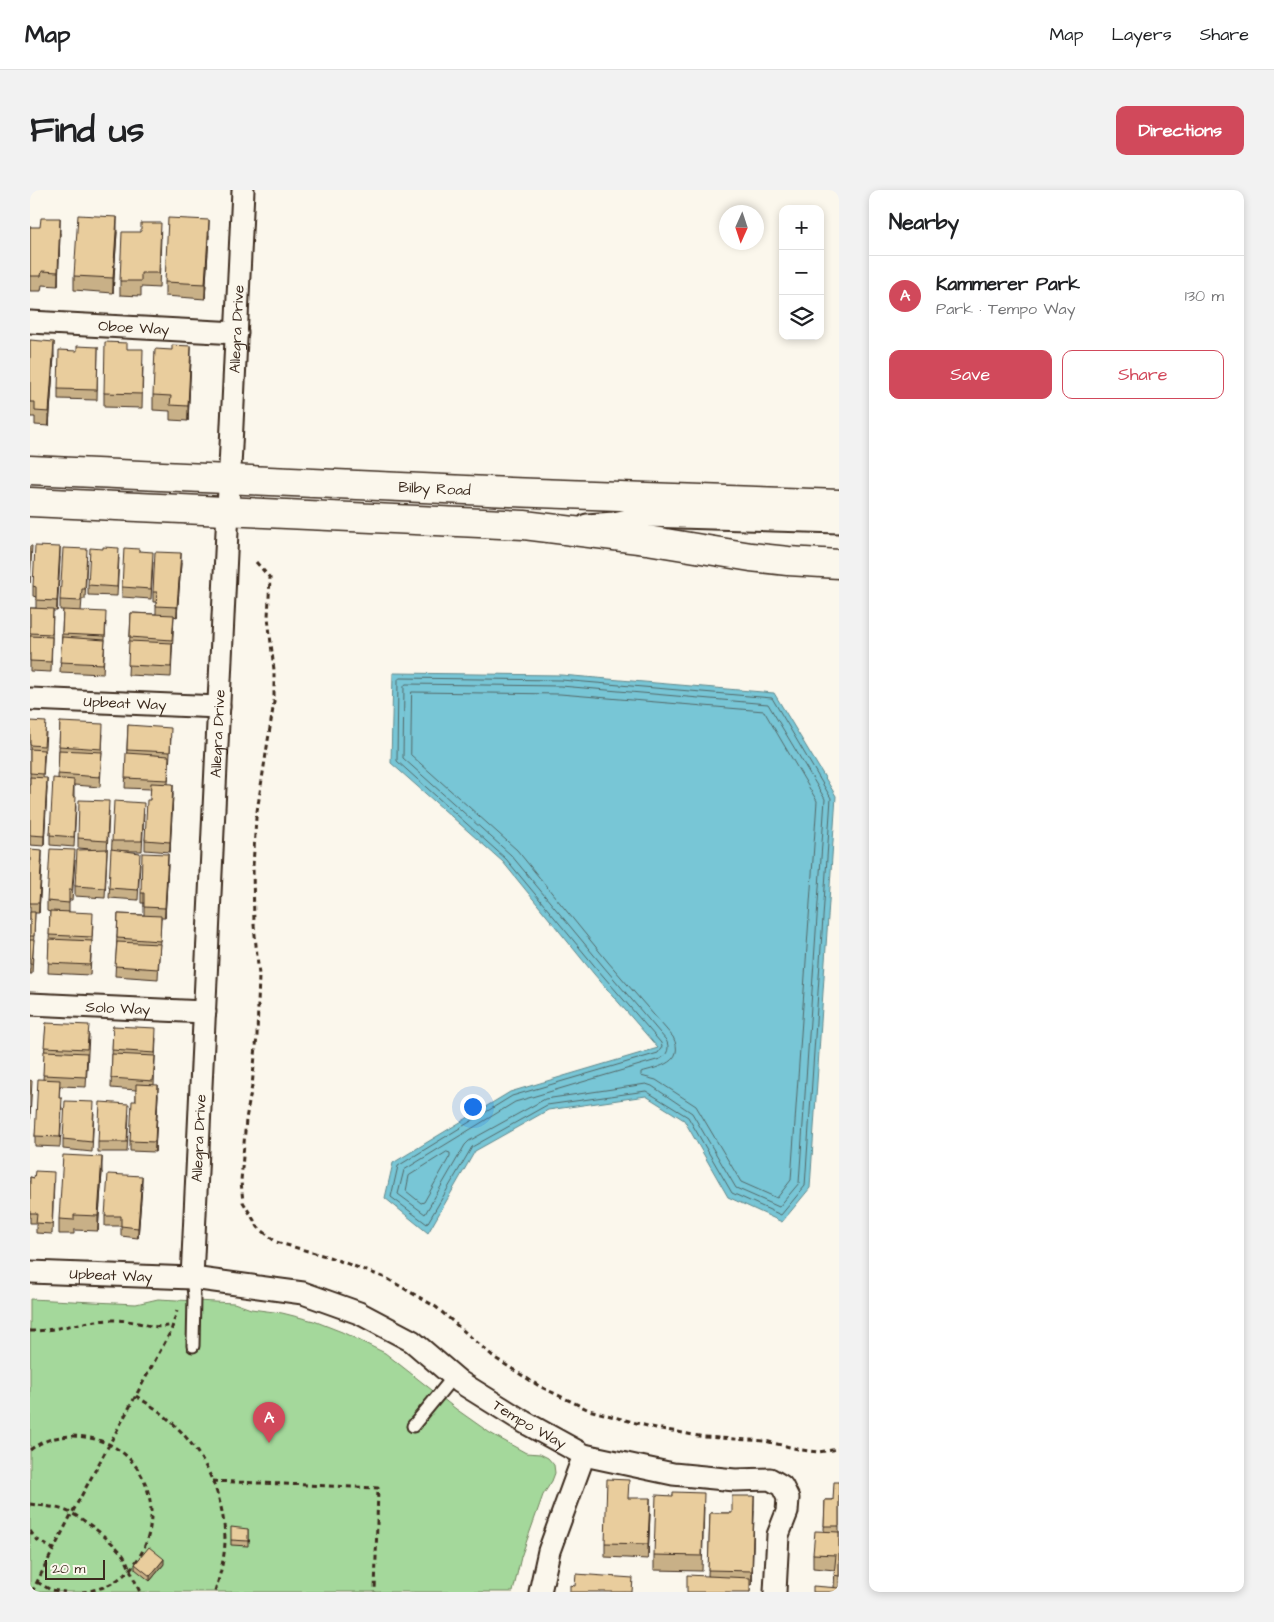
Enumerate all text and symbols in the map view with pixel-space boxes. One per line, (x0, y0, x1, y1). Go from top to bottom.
text: Map (25, 18, 70, 52)
text: Map (1049, 22, 1083, 47)
text: Layers (1111, 22, 1172, 47)
text: Share (1200, 22, 1249, 47)
text: Find us (30, 106, 144, 155)
button: Directions (1116, 106, 1244, 155)
north arrow (719, 205, 764, 250)
map controls (779, 205, 824, 340)
button: + (779, 205, 824, 250)
text: Nearby (889, 208, 959, 237)
button: − (779, 250, 824, 295)
text: Kammerer Park (936, 271, 1080, 298)
street label: Allegra Drive (224, 284, 249, 374)
text: A (900, 285, 910, 307)
text: 130 m (1185, 285, 1224, 307)
button: layers (779, 295, 824, 340)
text: Park · Tempo Way (936, 298, 1075, 320)
street label: Oboe Way (98, 315, 170, 341)
button: Save (889, 350, 1052, 399)
button: Share (1062, 350, 1224, 399)
street label: Bilby Road (398, 476, 472, 501)
street label: Allegra Drive (205, 689, 230, 778)
street label: Upbeat Way (83, 691, 167, 716)
street label: Solo Way (85, 996, 151, 1021)
street label: Allegra Drive (186, 1094, 211, 1183)
your location (460, 1094, 486, 1120)
street label: Upbeat Way (69, 1263, 153, 1288)
street label: Tempo Way (489, 1394, 570, 1455)
pin: A (253, 1402, 285, 1443)
scale bar (45, 1557, 105, 1580)
text: 20 m (52, 1559, 85, 1579)

